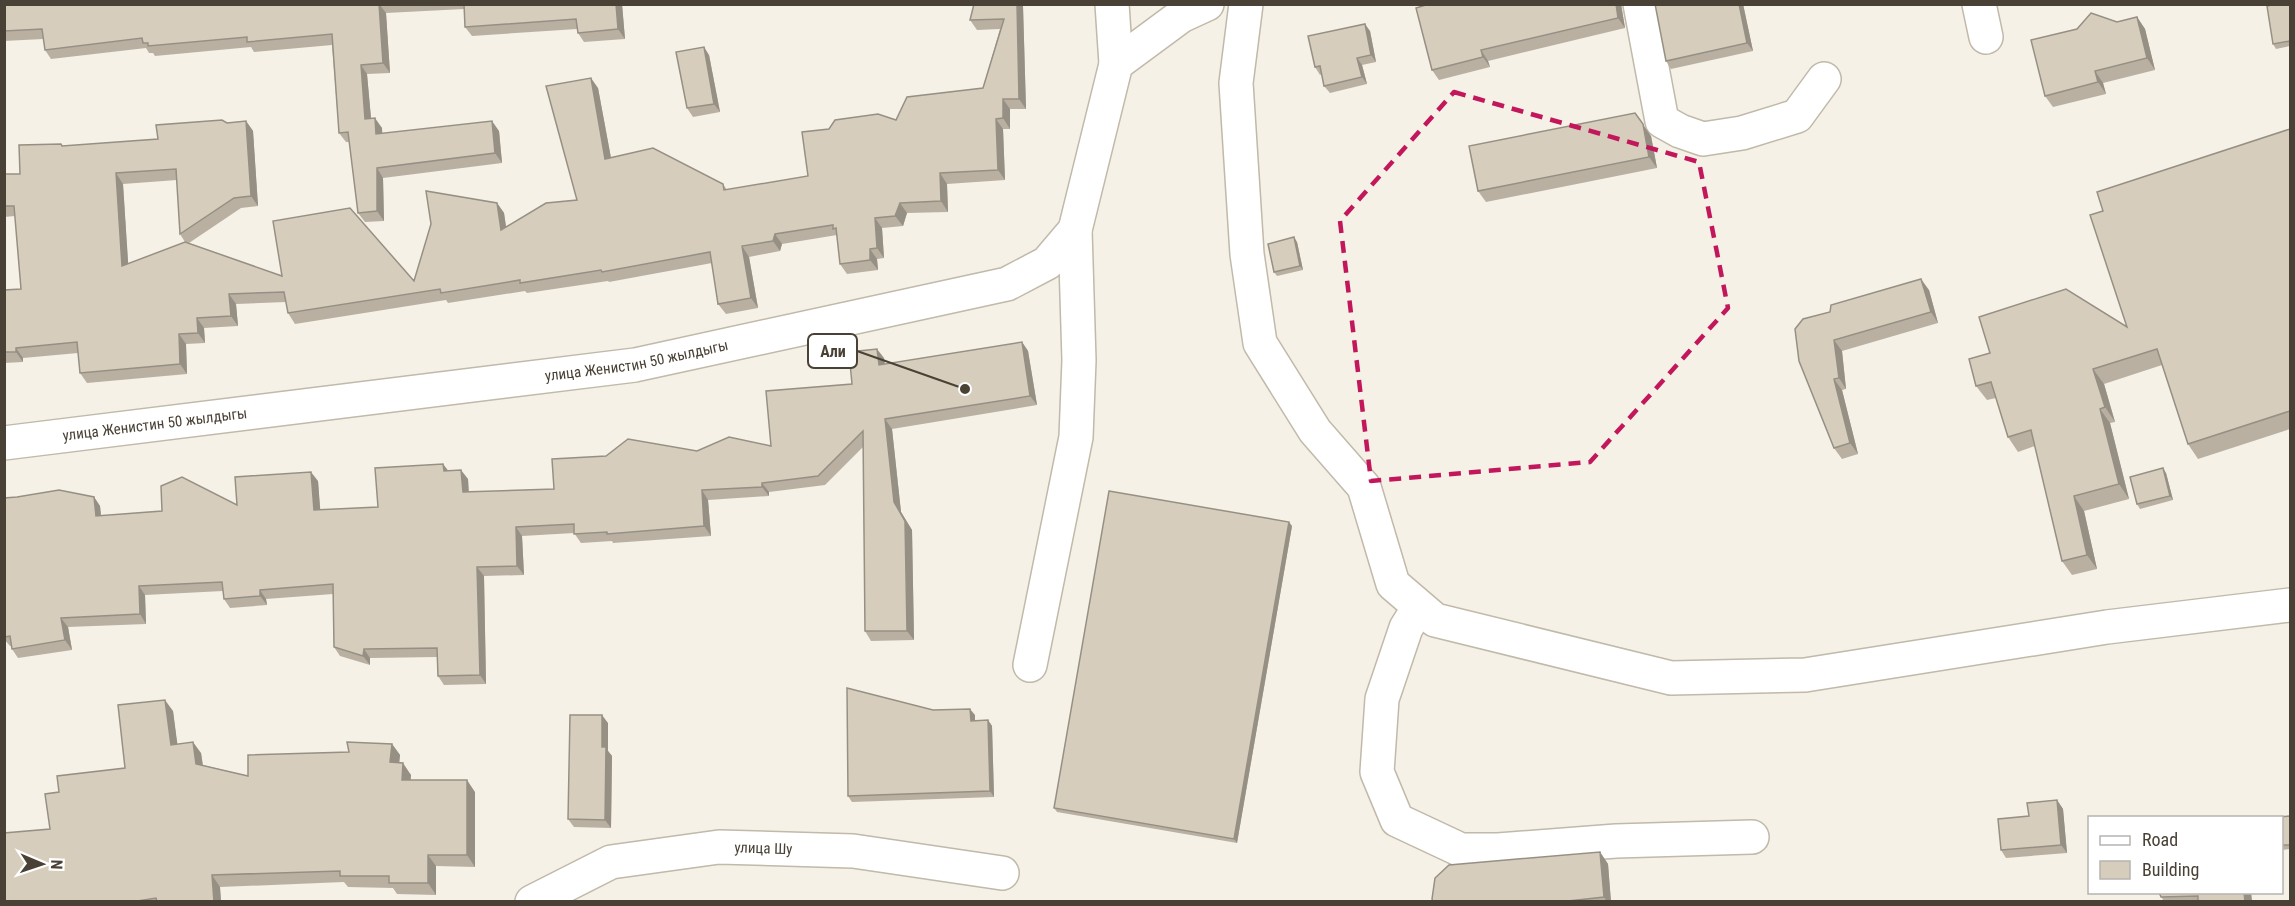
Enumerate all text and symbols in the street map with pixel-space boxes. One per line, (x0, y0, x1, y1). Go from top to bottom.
callout: Али (808, 334, 857, 368)
street label: улица Женистин 50 жылдыгы (544, 336, 730, 385)
text: Али (820, 342, 846, 361)
street label: улица Женистин 50 жылдыгы (61, 404, 248, 445)
legend (2088, 816, 2283, 894)
text: Road (2142, 829, 2178, 850)
north arrow (12, 834, 72, 894)
street label: улица Шу (734, 838, 793, 858)
text: N (47, 859, 66, 870)
text: Building (2142, 859, 2199, 880)

